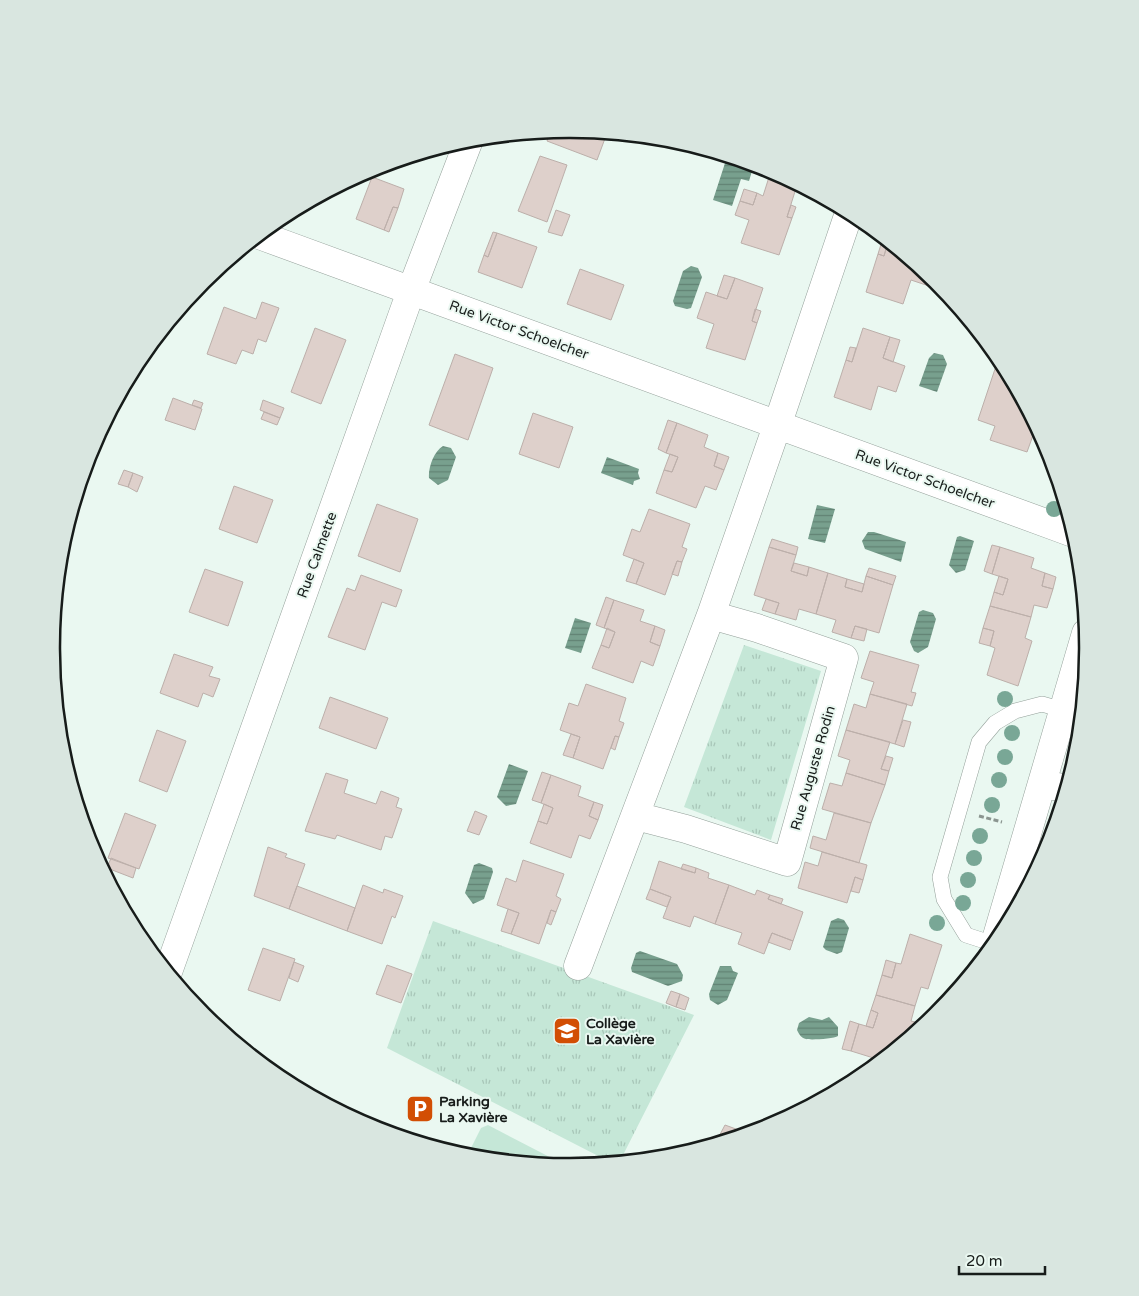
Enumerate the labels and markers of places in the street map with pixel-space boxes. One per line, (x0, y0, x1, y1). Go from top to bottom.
place label: Collège La Xavière (586, 1015, 655, 1048)
school or university icon: Collège La Xavière (552, 1016, 582, 1046)
place label: Parking La Xavière (439, 1093, 508, 1126)
parking icon: Parking La Xavière (405, 1094, 435, 1124)

